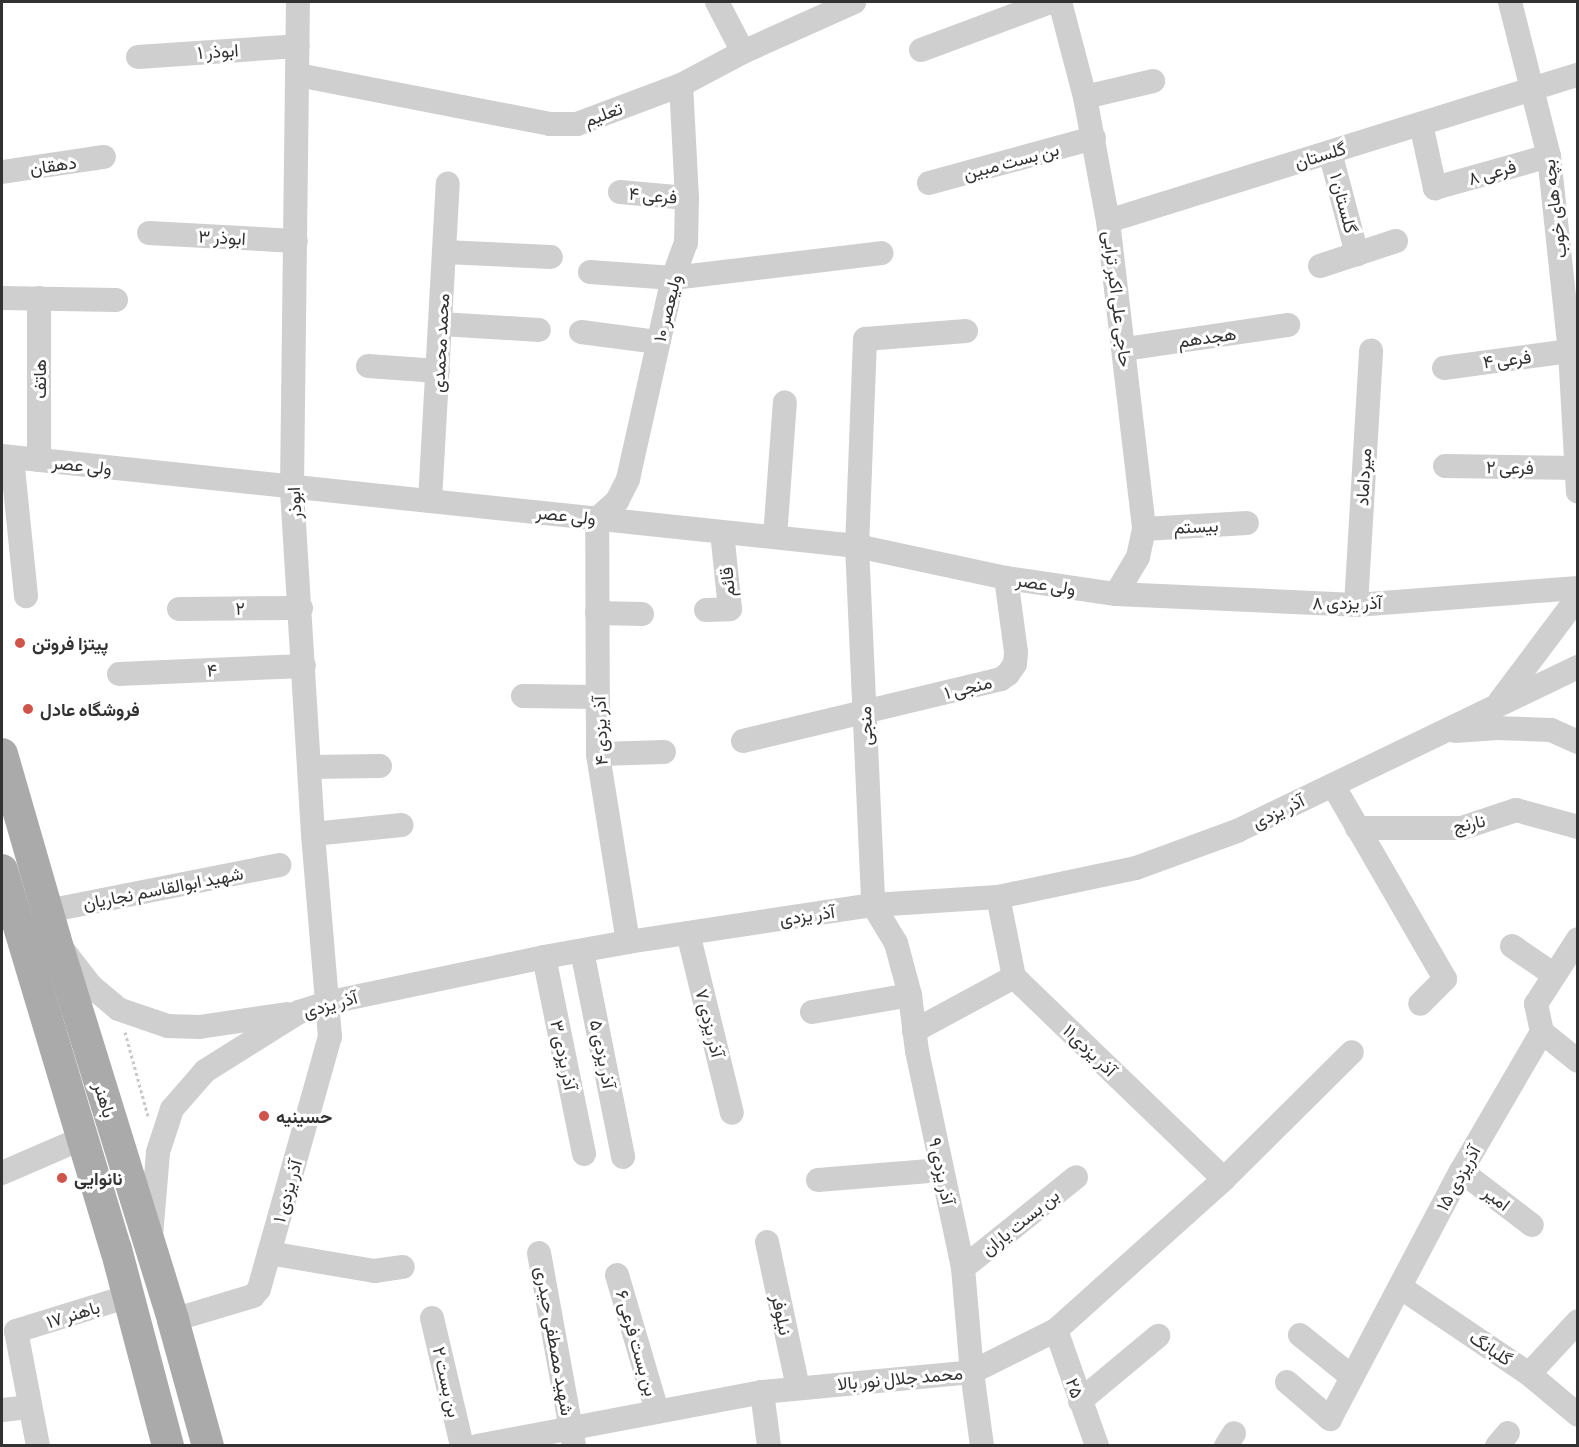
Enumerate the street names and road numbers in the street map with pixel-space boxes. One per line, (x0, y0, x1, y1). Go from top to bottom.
street label: ابوذر ۱ (197, 39, 239, 63)
street label: تعلیم (581, 97, 625, 131)
street label: گلستان (1292, 137, 1348, 173)
street label: بن بست مبین (961, 138, 1061, 184)
street label: دهقان (28, 151, 78, 179)
street label: فرعی ۸ (1466, 155, 1518, 189)
street label: بچه های خوب (1537, 158, 1571, 260)
street label: گلستان ۱ (1326, 171, 1362, 235)
street label: فرعی ۴ (628, 182, 678, 208)
street label: ابوذر ۳ (198, 225, 246, 249)
street label: حاجی علی اکبر ترابی (1099, 230, 1137, 368)
street label: ۱۰ ولیعصر (648, 272, 686, 344)
street label: محمد محمدی (427, 293, 453, 393)
street label: هجدهم (1177, 322, 1237, 352)
street label: فرعی ۴ (1482, 345, 1532, 373)
street label: هاتف (28, 359, 50, 399)
street label: میرداماد (1351, 447, 1375, 507)
street label: ولی عصر (51, 451, 113, 479)
street label: فرعی ۲ (1486, 456, 1534, 478)
street label: ابوذر (282, 486, 306, 520)
street label: ولی عصر (535, 501, 597, 529)
street label: بیستم (1173, 514, 1219, 538)
street label: قائم (715, 566, 739, 598)
street label: ولی عصر (1015, 569, 1077, 599)
street label: ۸ آذر یزدی (1312, 591, 1382, 613)
street label: ۲ (235, 597, 245, 619)
street label: ۴ (206, 659, 218, 681)
street label: منجی ۱ (942, 671, 994, 703)
street label: ۴ آذر یزدی (588, 696, 612, 766)
street label: منجی (854, 706, 876, 746)
street label: آذر یزدی (1248, 789, 1308, 833)
street label: نارنج (1451, 809, 1487, 837)
street label: شهید ابوالقاسم نجاریان (81, 862, 245, 914)
street label: آذر یزدی (778, 900, 836, 930)
street label: آذر یزدی (300, 986, 360, 1022)
street label: آذر یزدی ۷ (691, 987, 729, 1059)
street label: آذر یزدی ۳ (546, 1018, 582, 1092)
street label: آذر یزدی ۵ (586, 1018, 620, 1090)
street label: آذر یزدی۱۱ (1059, 1019, 1121, 1081)
street label: باهنر (89, 1080, 121, 1120)
street label: آذر یزدی ۹ (924, 1136, 960, 1206)
street label: ۱۵ آذریزدی (1431, 1142, 1485, 1214)
street label: آذر یزدی ۱ (268, 1157, 306, 1225)
street label: امیر (1479, 1181, 1515, 1215)
street label: بن بست یاران (977, 1184, 1063, 1260)
street label: شهید مصطفی حیدری (531, 1265, 579, 1417)
street label: بن بست فرعی ۶ (612, 1287, 662, 1399)
street label: نیلوفر (767, 1293, 797, 1337)
street label: باهنر ۱۷ (44, 1296, 102, 1332)
street label: گلبانگ (1466, 1326, 1516, 1370)
street label: بن بست ۲ (428, 1345, 466, 1419)
street label: محمد جلال نور بالا (836, 1362, 964, 1394)
street label: ۲۵ (1062, 1375, 1088, 1401)

